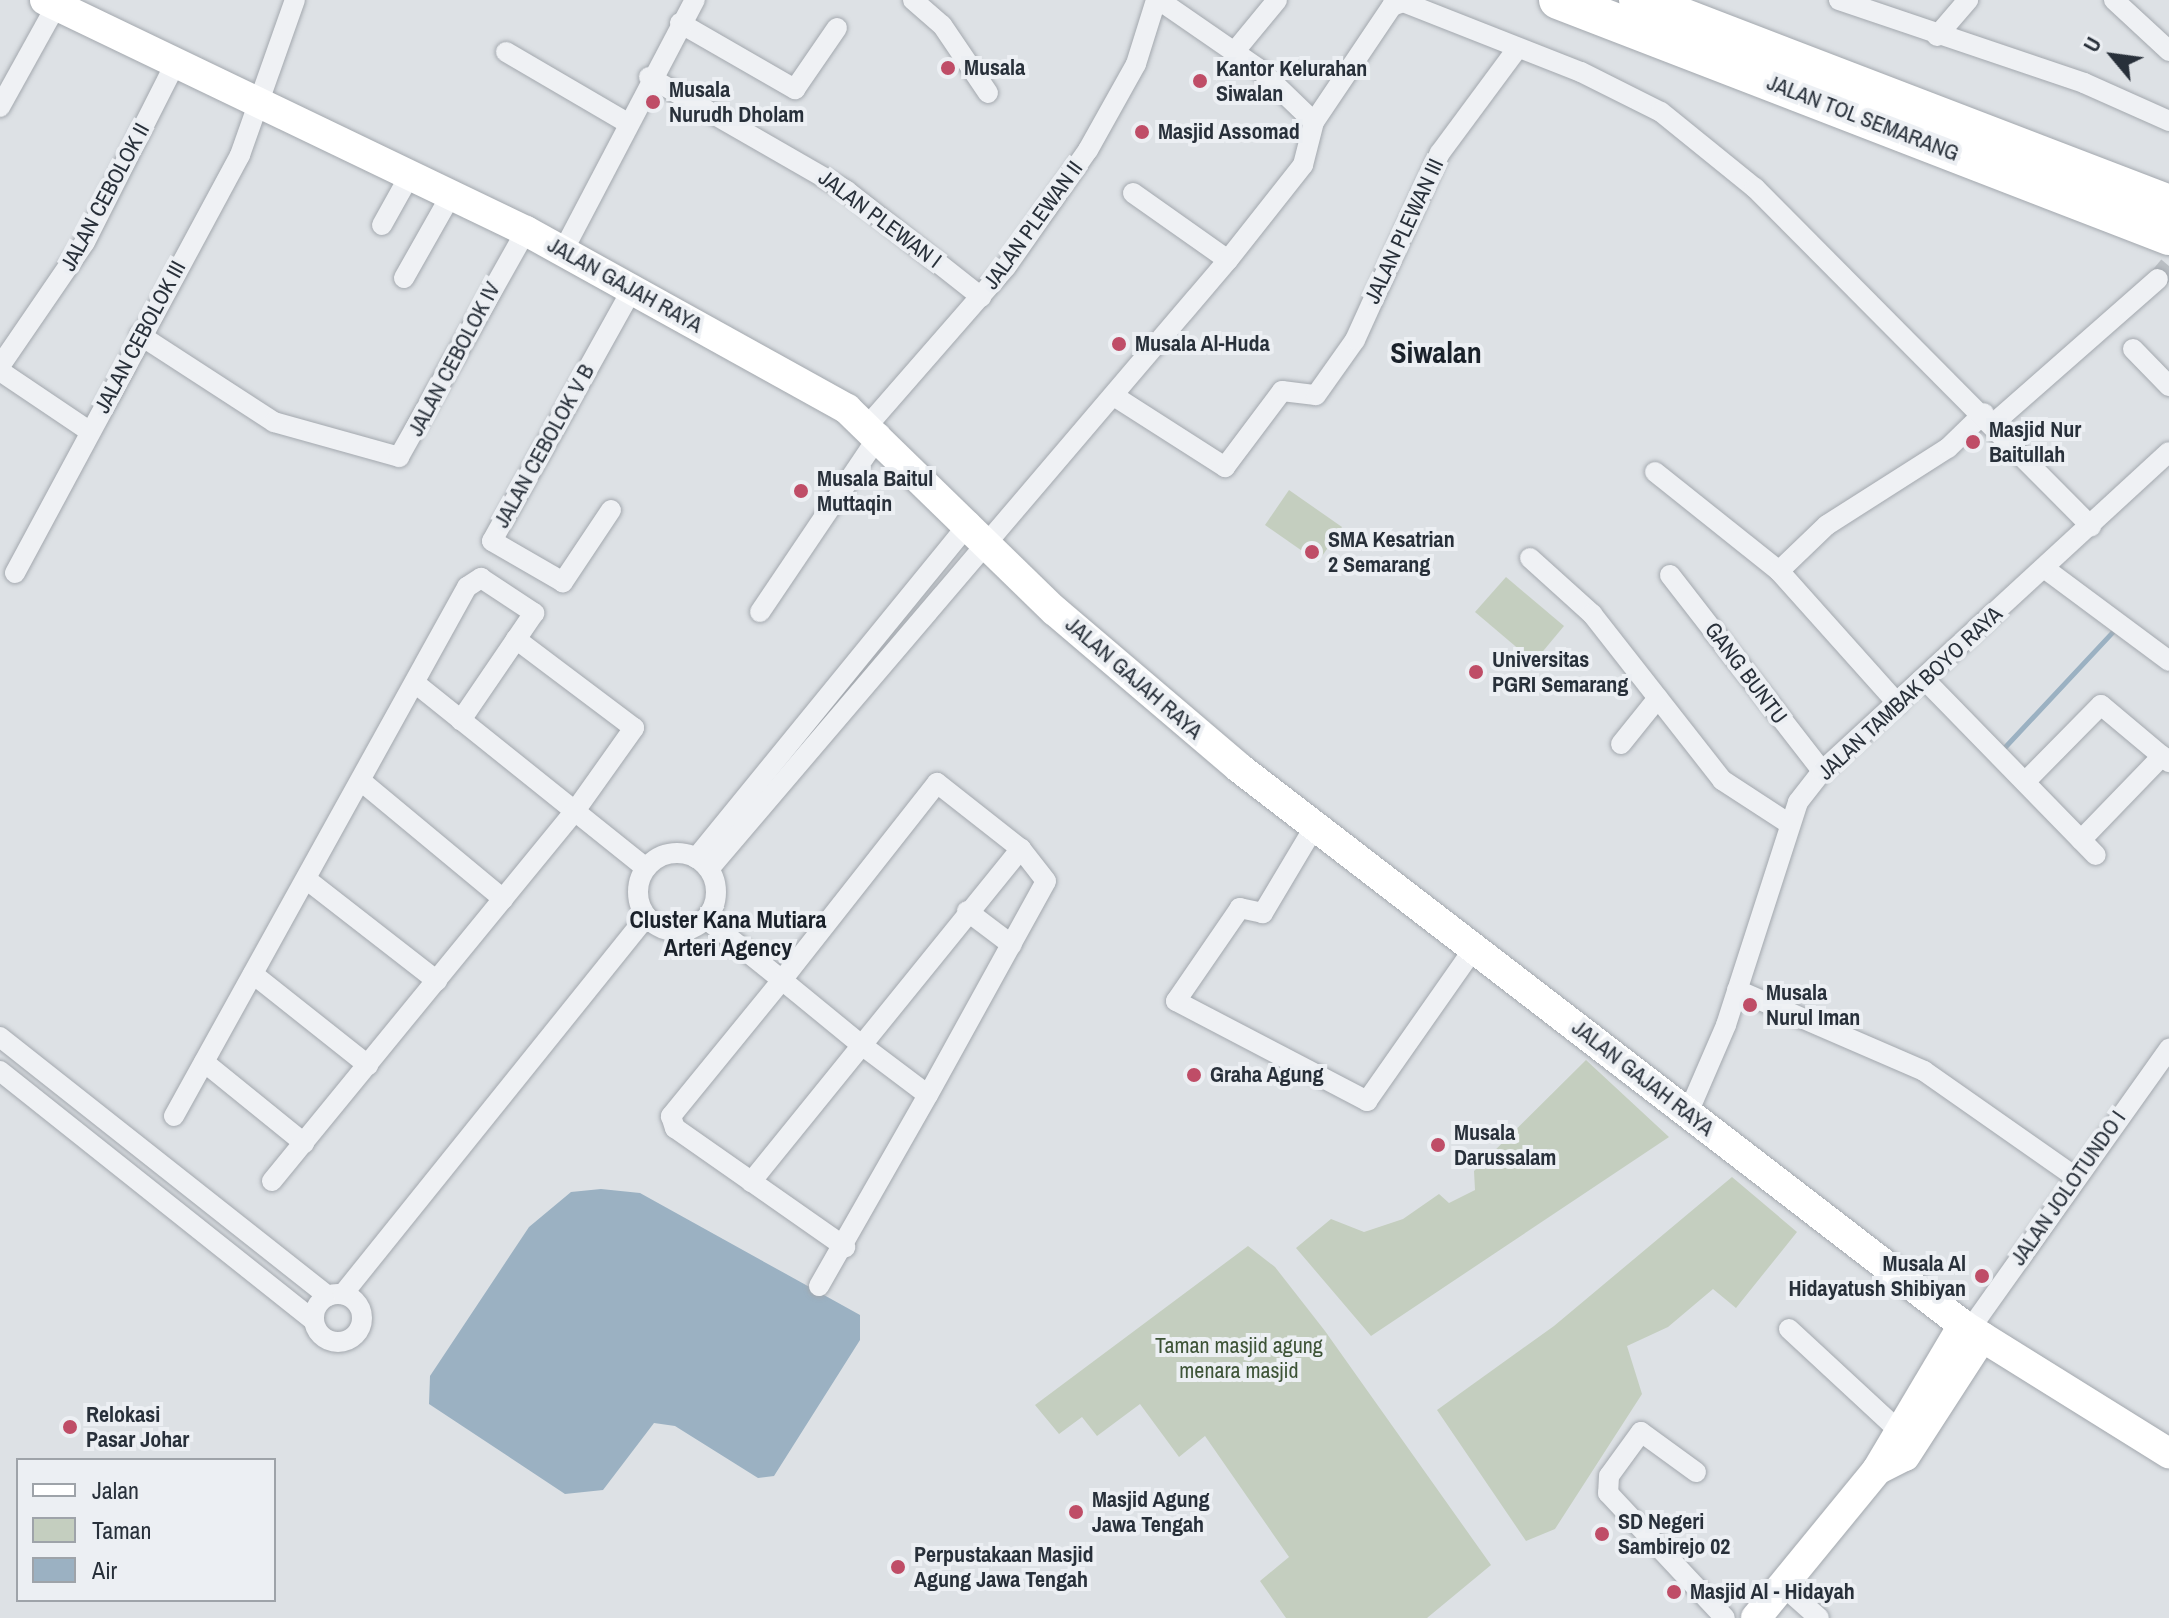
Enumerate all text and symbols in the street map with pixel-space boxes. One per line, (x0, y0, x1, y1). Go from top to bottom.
north arrow (2073, 16, 2153, 96)
text: U (2076, 31, 2108, 57)
place label: Musala (964, 55, 1025, 81)
place label: Kantor Kelurahan Siwalan (1216, 55, 1367, 106)
marker: Musala (939, 59, 957, 77)
street label: JALAN TOL SEMARANG (1763, 69, 1963, 167)
marker: Kantor Kelurahan Siwalan (1191, 72, 1209, 90)
place label: Musala Nurudh Dholam (669, 76, 804, 128)
marker: Musala Nurudh Dholam (644, 93, 662, 111)
street label: JALAN CEBOLOK II (55, 119, 155, 275)
place label: Masjid Assomad (1158, 119, 1300, 145)
marker: Masjid Assomad (1133, 123, 1151, 141)
street label: JALAN PLEWAN III (1359, 154, 1449, 308)
street label: JALAN PLEWAN II (978, 156, 1088, 294)
street label: JALAN PLEWAN I (813, 164, 947, 274)
street label: JALAN GAJAH RAYA (543, 232, 707, 338)
street label: JALAN CEBOLOK III (89, 256, 191, 418)
street label: JALAN CEBOLOK IV (402, 278, 506, 440)
place label: Musala Al-Huda (1135, 331, 1270, 357)
district label: Siwalan (1390, 334, 1482, 370)
marker: Musala Al-Huda (1110, 335, 1128, 353)
street label: JALAN CEBOLOK V B (488, 360, 600, 532)
place label: Masjid Nur Baitullah (1989, 416, 2081, 468)
marker: Masjid Nur Baitullah (1964, 433, 1982, 451)
place label: Musala Baitul Muttaqin (817, 465, 933, 516)
marker: Musala Baitul Muttaqin (792, 482, 810, 500)
place label: SMA Kesatrian 2 Semarang (1328, 526, 1455, 578)
marker: SMA Kesatrian 2 Semarang (1303, 543, 1321, 561)
street label: JALAN TAMBAK BOYO RAYA (1812, 601, 2008, 785)
street label: JALAN GAJAH RAYA (1060, 611, 1208, 745)
street label: GANG BUNTU (1699, 617, 1793, 729)
place label: Universitas PGRI Semarang (1492, 646, 1628, 698)
marker: Universitas PGRI Semarang (1467, 663, 1485, 681)
district label: Cluster Kana Mutiara Arteri Agency (630, 906, 826, 962)
place label: Musala Nurul Iman (1766, 979, 1860, 1030)
marker: Musala Nurul Iman (1741, 996, 1759, 1014)
street label: JALAN GAJAH RAYA (1567, 1014, 1719, 1142)
place label: Graha Agung (1210, 1062, 1324, 1088)
marker: Graha Agung (1185, 1066, 1203, 1084)
street label: JALAN JOLOTUNDO I (2005, 1106, 2131, 1270)
place label: Musala Darussalam (1454, 1119, 1556, 1170)
marker: Musala Darussalam (1429, 1136, 1447, 1154)
place label: Musala Al Hidayatush Shibiyan (1789, 1250, 1966, 1302)
marker: Musala Al Hidayatush Shibiyan (1973, 1267, 1991, 1285)
park label: Taman masjid agung menara masjid (1155, 1332, 1323, 1384)
place label: Relokasi Pasar Johar (86, 1401, 189, 1452)
marker: Relokasi Pasar Johar (61, 1418, 79, 1436)
legend (16, 1458, 276, 1602)
text: Jalan (92, 1474, 139, 1506)
place label: Masjid Agung Jawa Tengah (1092, 1486, 1210, 1538)
marker: Masjid Agung Jawa Tengah (1067, 1503, 1085, 1521)
place label: SD Negeri Sambirejo 02 (1618, 1508, 1730, 1560)
text: Taman (92, 1514, 151, 1546)
marker: SD Negeri Sambirejo 02 (1593, 1525, 1611, 1543)
place label: Perpustakaan Masjid Agung Jawa Tengah (914, 1541, 1093, 1592)
text: Air (92, 1554, 117, 1586)
marker: Perpustakaan Masjid Agung Jawa Tengah (889, 1558, 907, 1576)
place label: Masjid Al - Hidayah (1690, 1579, 1855, 1605)
marker: Masjid Al - Hidayah (1665, 1583, 1683, 1601)

